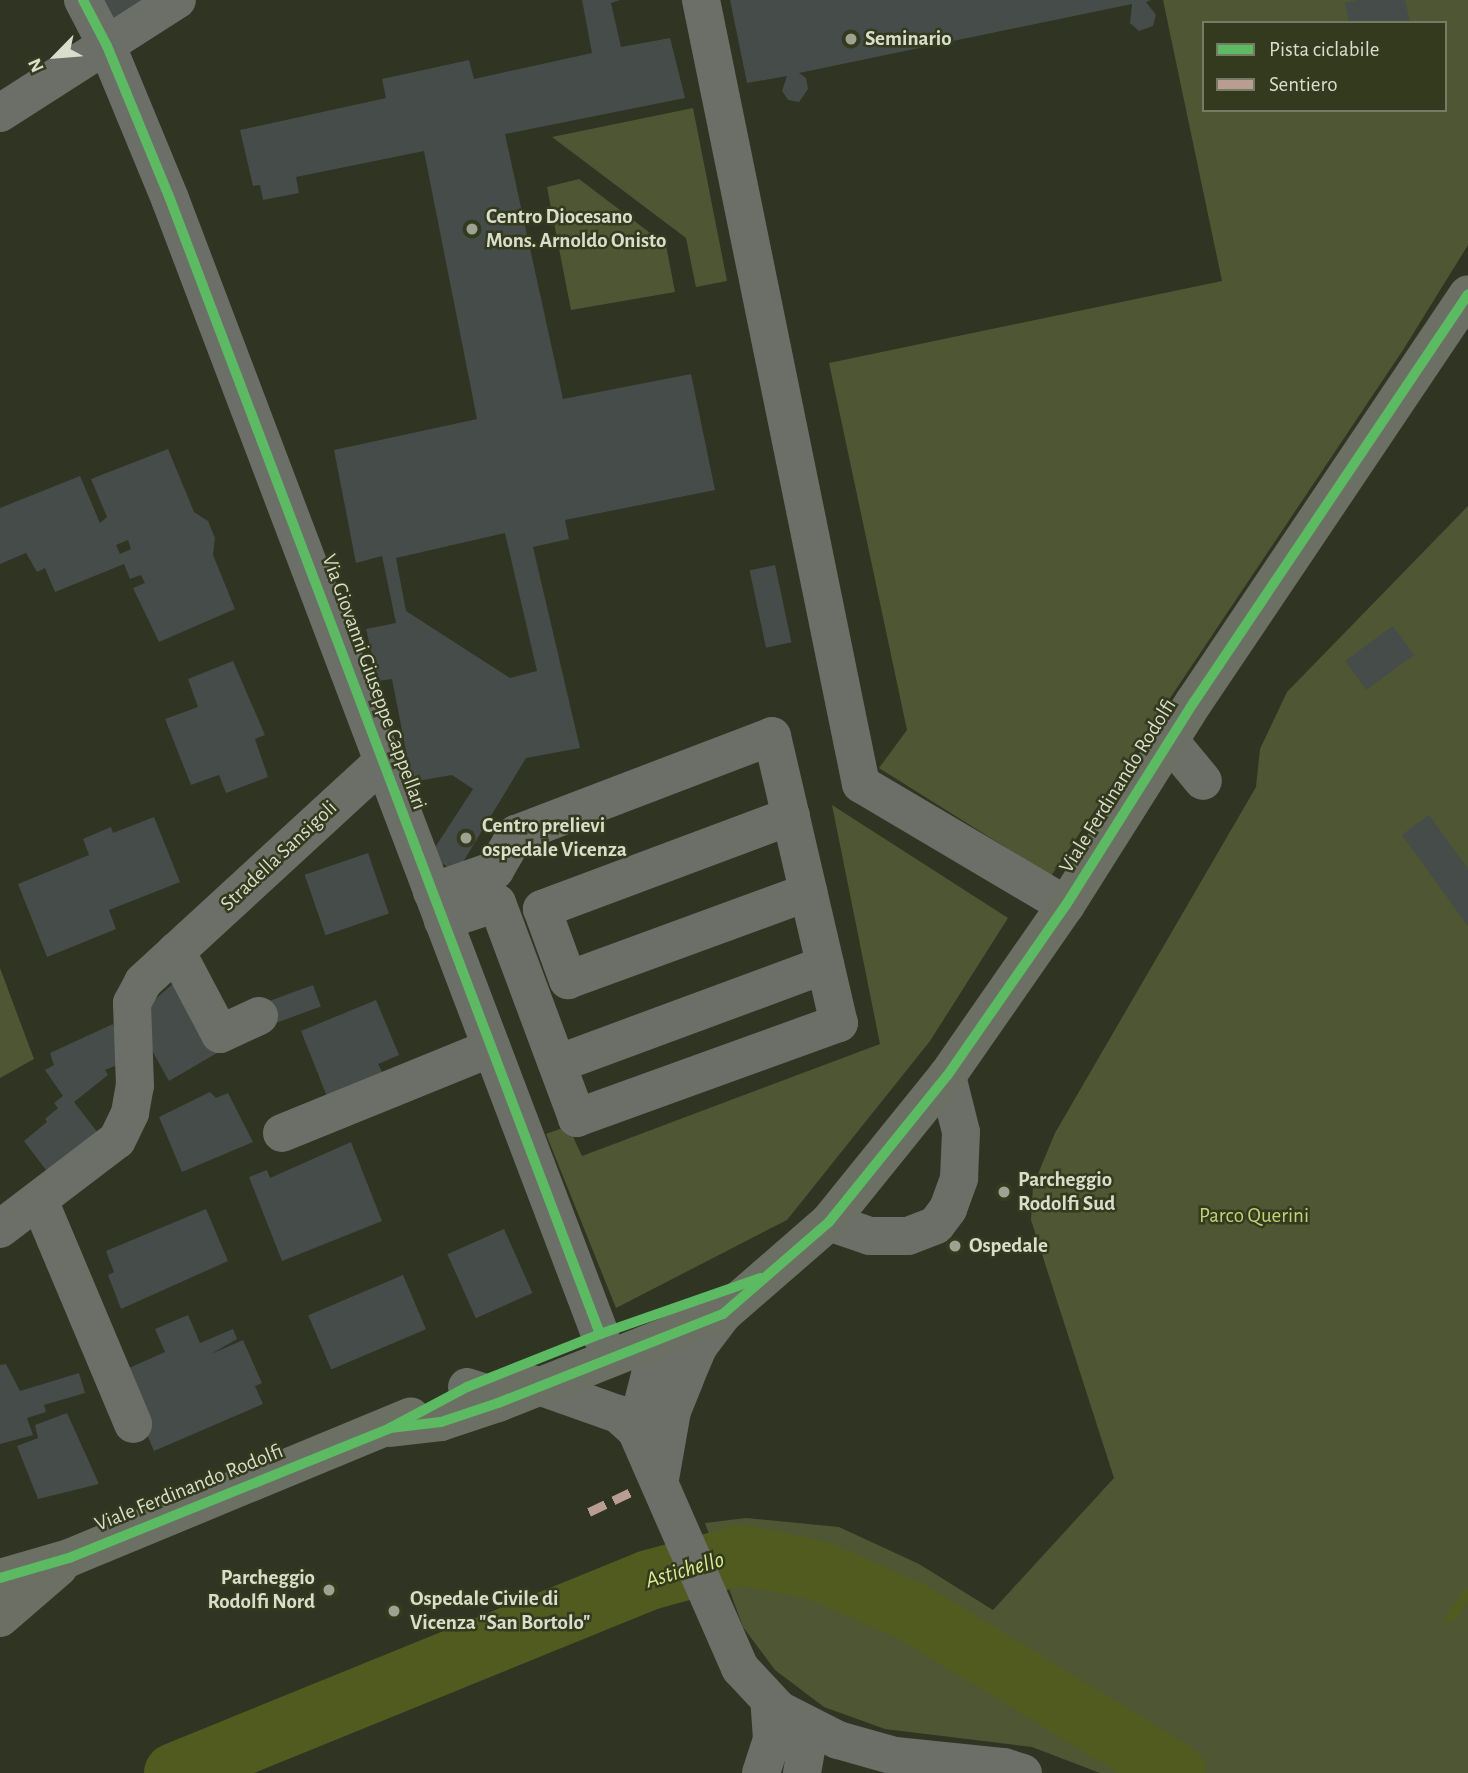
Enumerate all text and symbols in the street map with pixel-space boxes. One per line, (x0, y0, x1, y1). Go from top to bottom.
north arrow (21, 21, 91, 91)
legend (1202, 21, 1447, 112)
place label: Seminario (865, 26, 952, 52)
marker: Seminario (843, 31, 859, 47)
text: Pista ciclabile (1269, 39, 1380, 60)
text: N (25, 55, 48, 75)
text: Sentiero (1269, 74, 1338, 95)
place label: Centro Diocesano Mons. Arnoldo Onisto (486, 204, 666, 254)
marker: Centro Diocesano Mons. Arnoldo Onisto (464, 221, 480, 237)
street label: Via Giovanni Giuseppe Cappellari (316, 551, 432, 813)
street label: Viale Ferdinando Rodolfi (1054, 694, 1182, 878)
street label: Stradella Sansigoli (215, 795, 343, 917)
place label: Centro prelievi ospedale Vicenza (482, 813, 627, 863)
marker: Centro prelievi ospedale Vicenza (456, 828, 476, 848)
place label: Parcheggio Rodolfi Sud (1018, 1167, 1115, 1217)
marker: Parcheggio Rodolfi Sud (996, 1184, 1012, 1200)
park label: Parco Querini (1199, 1203, 1309, 1229)
place label: Ospedale (969, 1233, 1048, 1259)
marker: Ospedale (947, 1238, 963, 1254)
street label: Viale Ferdinando Rodolfi (91, 1439, 287, 1537)
water label: Astichello (642, 1547, 728, 1595)
place label: Parcheggio Rodolfi Nord (207, 1565, 315, 1615)
marker: Parcheggio Rodolfi Nord (321, 1582, 337, 1598)
place label: Ospedale Civile di Vicenza "San Bortolo" (410, 1586, 591, 1636)
marker: Ospedale Civile di Vicenza "San Bortolo" (384, 1601, 404, 1621)

